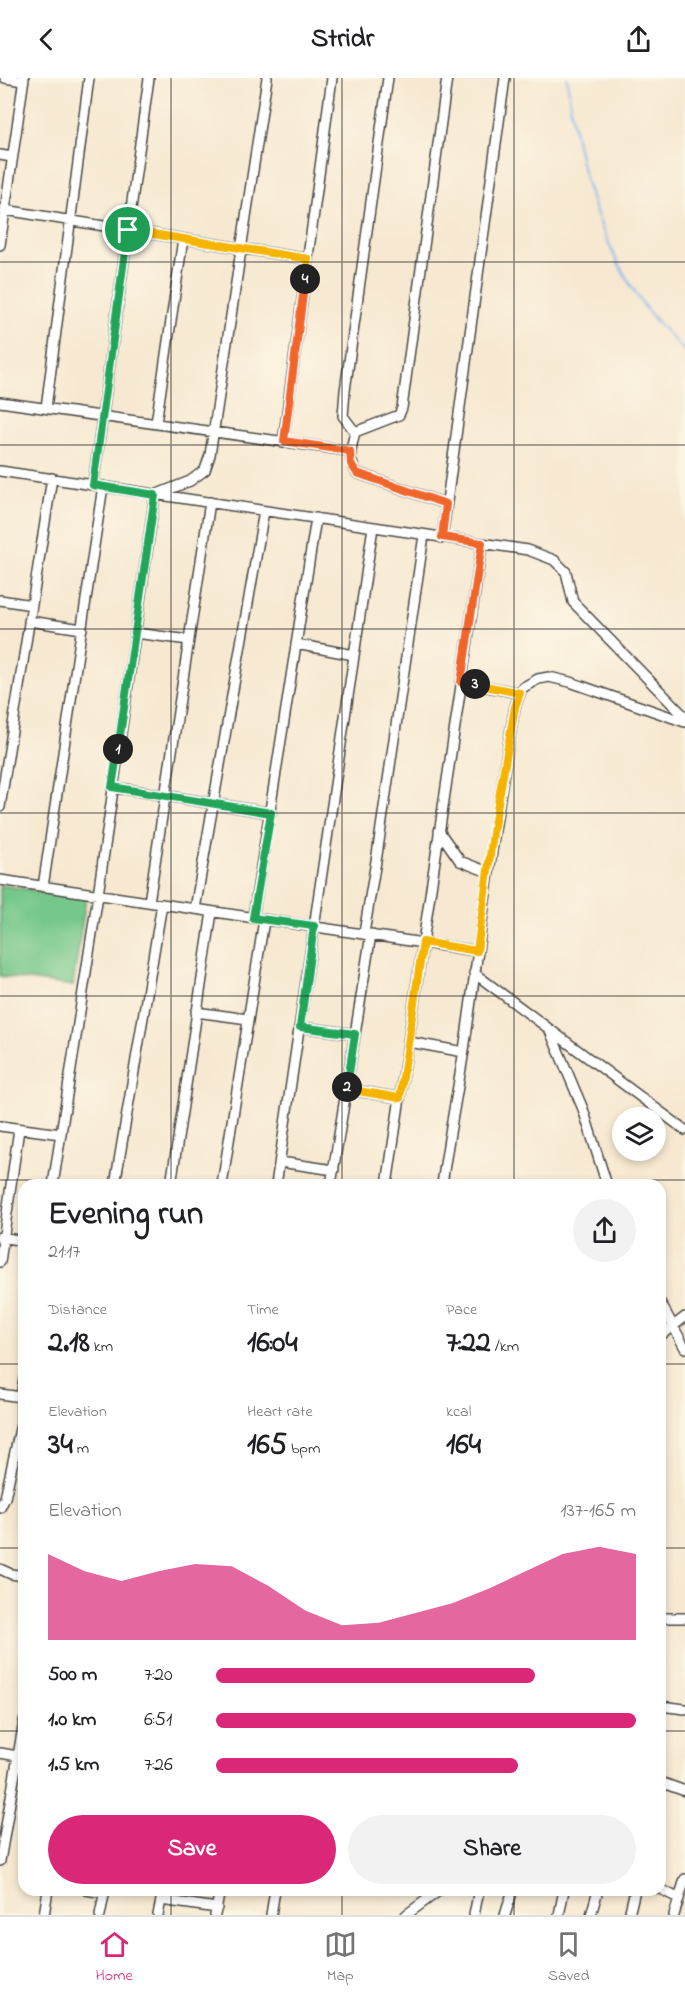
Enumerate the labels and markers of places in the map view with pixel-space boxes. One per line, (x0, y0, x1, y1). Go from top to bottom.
pin (102, 204, 153, 255)
pin: 4 (290, 264, 320, 294)
pin: 3 (460, 669, 490, 699)
pin: 1 (103, 734, 133, 764)
pin: 2 (332, 1072, 362, 1102)

